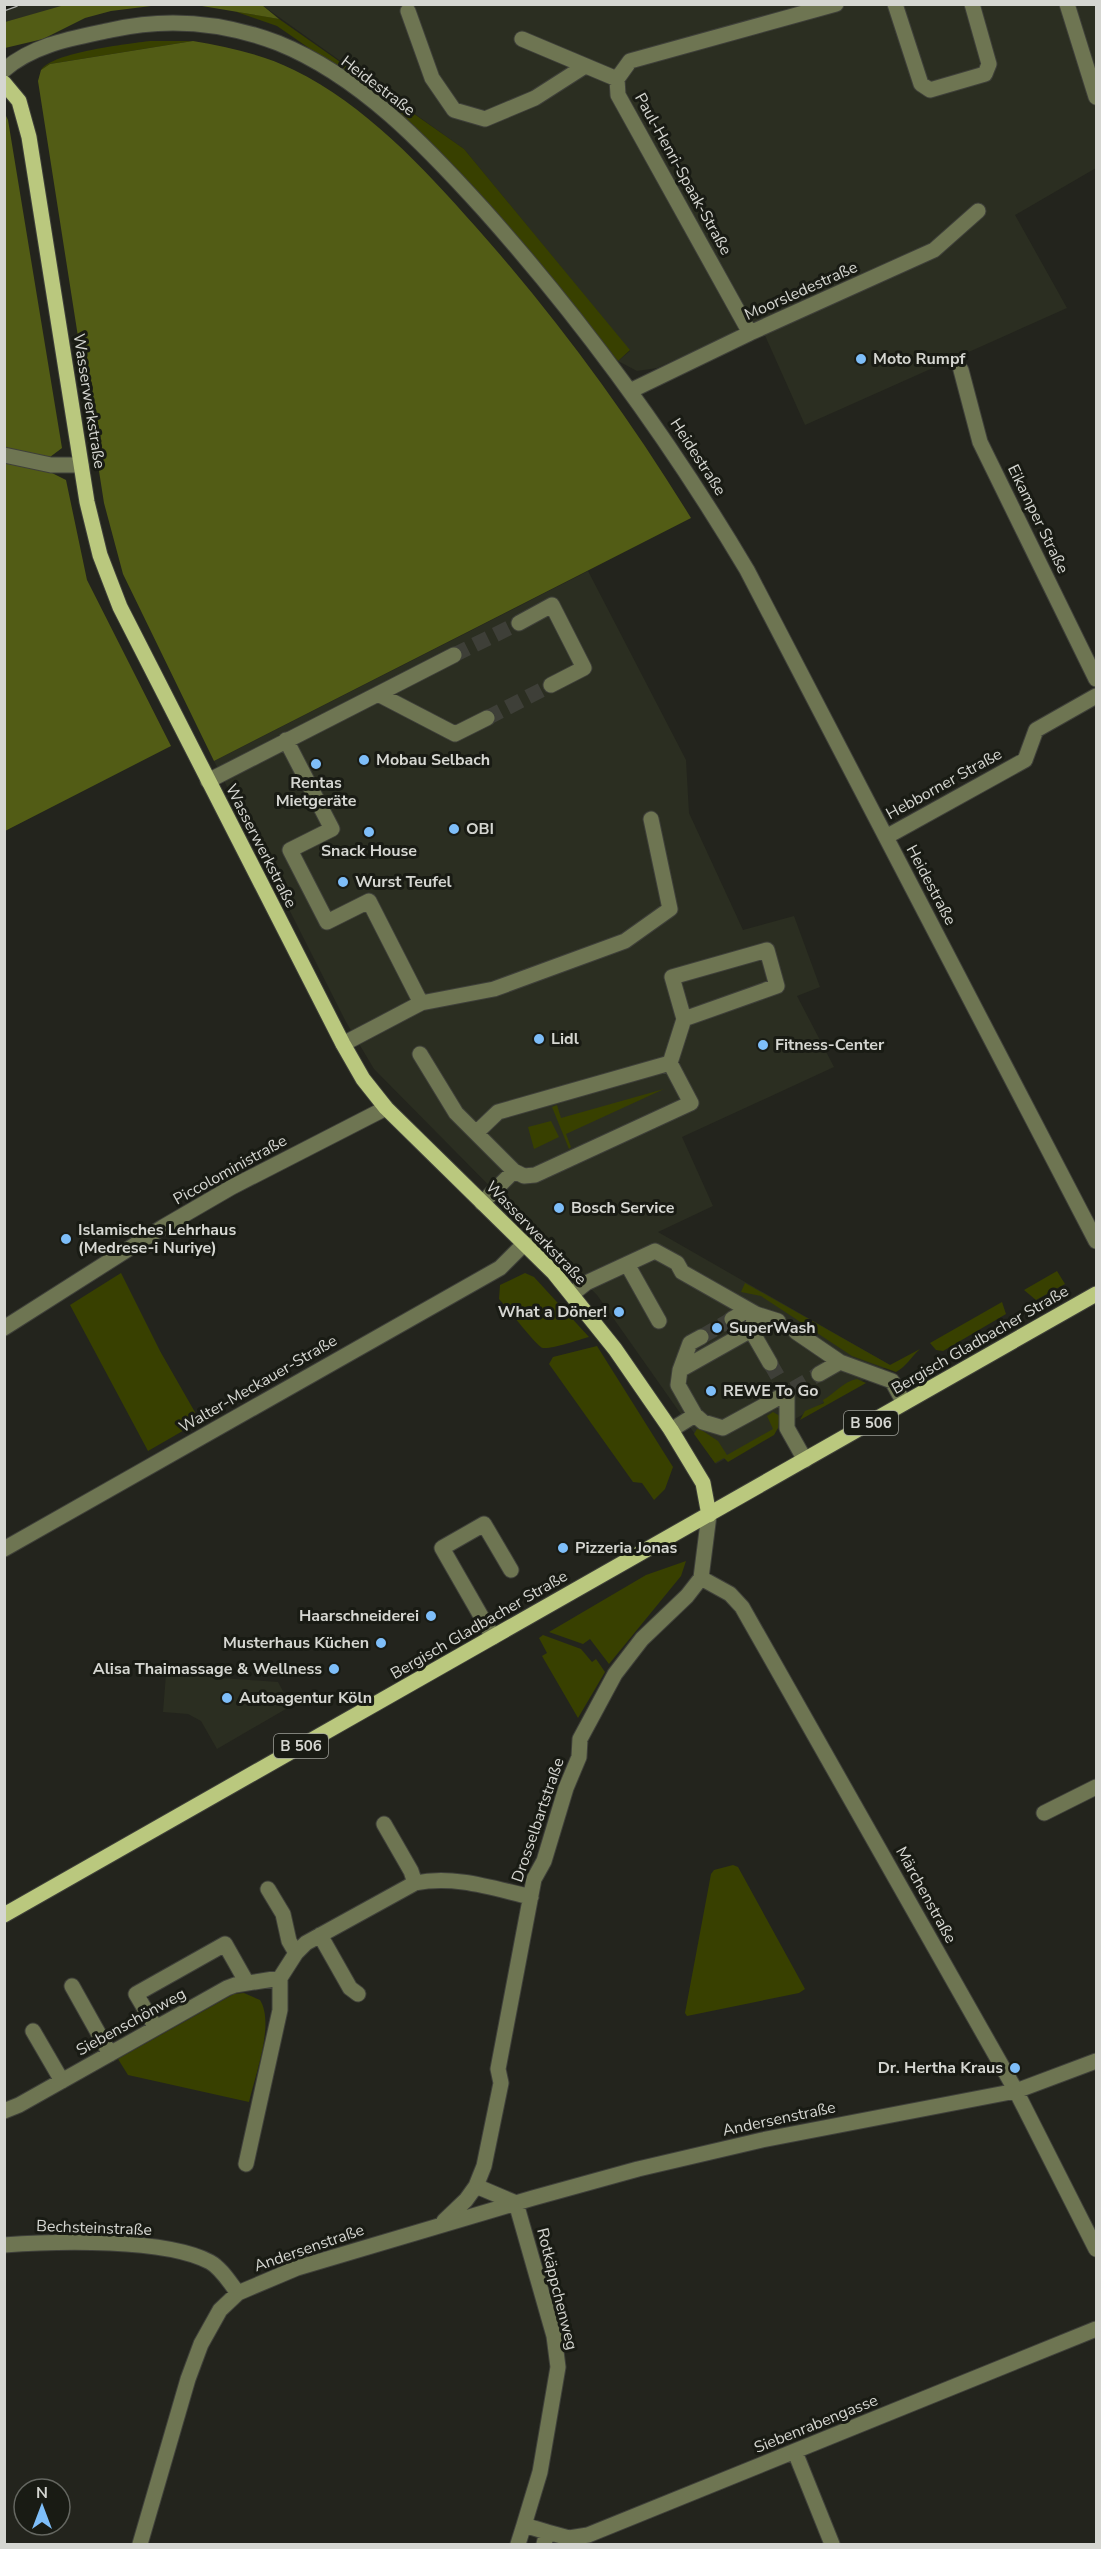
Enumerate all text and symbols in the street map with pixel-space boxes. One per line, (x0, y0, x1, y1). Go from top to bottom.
street label: Heidestraße (336, 51, 420, 121)
street label: Paul-Henri-Spaak-Straße (629, 89, 737, 259)
street label: Moorsledestraße (741, 256, 861, 326)
street label: Wasserwerkstraße (67, 332, 111, 470)
place label: Moto Rumpf (873, 348, 966, 370)
marker: Moto Rumpf (854, 352, 868, 366)
street label: Heidestraße (665, 414, 731, 500)
street label: Eikamper Straße (1002, 461, 1074, 577)
street label: Hebborner Straße (882, 743, 1006, 825)
place label: Mobau Selbach (376, 749, 490, 771)
marker: Mobau Selbach (357, 753, 371, 767)
marker: Rentas Mietgeräte (309, 757, 323, 771)
place label: Rentas Mietgeräte (276, 772, 357, 812)
street label: Wasserwerkstraße (220, 780, 302, 912)
place label: OBI (466, 818, 494, 840)
marker: OBI (447, 822, 461, 836)
marker: Snack House (362, 825, 376, 839)
place label: Snack House (321, 840, 417, 862)
street label: Heidestraße (901, 841, 961, 929)
place label: Wurst Teufel (355, 871, 452, 893)
marker: Wurst Teufel (336, 875, 350, 889)
place label: Lidl (551, 1028, 579, 1050)
marker: Lidl (532, 1032, 546, 1046)
place label: Fitness-Center (775, 1034, 885, 1056)
marker: Fitness-Center (756, 1038, 770, 1052)
street label: Piccoloministraße (169, 1130, 291, 1210)
street label: Wasserwerkstraße (481, 1176, 591, 1290)
place label: Bosch Service (571, 1197, 675, 1219)
marker: Bosch Service (552, 1201, 566, 1215)
place label: Islamisches Lehrhaus (Medrese-i Nuriye) (78, 1219, 236, 1259)
marker: Islamisches Lehrhaus (Medrese-i Nuriye) (59, 1232, 73, 1246)
street label: Bergisch Gladbacher Straße (887, 1280, 1073, 1400)
place label: What a Döner! (498, 1301, 607, 1323)
marker: What a Döner! (612, 1305, 626, 1319)
place label: SuperWash (729, 1317, 816, 1339)
marker: SuperWash (710, 1321, 724, 1335)
street label: Walter-Meckauer-Straße (175, 1330, 341, 1438)
place label: REWE To Go (723, 1380, 818, 1402)
marker: REWE To Go (704, 1384, 718, 1398)
road number: B 506 (844, 1411, 898, 1435)
place label: Pizzeria Jonas (575, 1537, 678, 1559)
marker: Pizzeria Jonas (556, 1541, 570, 1555)
street label: Bergisch Gladbacher Straße (386, 1565, 572, 1685)
place label: Haarschneiderei (299, 1605, 419, 1627)
marker: Haarschneiderei (424, 1609, 438, 1623)
place label: Musterhaus Küchen (223, 1632, 369, 1654)
marker: Musterhaus Küchen (374, 1636, 388, 1650)
place label: Alisa Thaimassage & Wellness (93, 1658, 322, 1680)
marker: Alisa Thaimassage & Wellness (327, 1662, 341, 1676)
place label: Autoagentur Köln (239, 1687, 372, 1709)
marker: Autoagentur Köln (220, 1691, 234, 1705)
road number: B 506 (274, 1734, 328, 1758)
street label: Drosselbartstraße (506, 1755, 570, 1885)
street label: Märchenstraße (890, 1843, 962, 1947)
street label: Siebenschönweg (72, 1983, 190, 2061)
place label: Dr. Hertha Kraus (878, 2057, 1003, 2079)
marker: Dr. Hertha Kraus (1008, 2061, 1022, 2075)
street label: Andersenstraße (720, 2096, 838, 2142)
street label: Bechsteinstraße (36, 2215, 152, 2241)
street label: Andersenstraße (251, 2219, 367, 2277)
street label: Rotkäppchenweg (531, 2226, 583, 2352)
street label: Siebenrabengasse (751, 2389, 881, 2459)
north arrow (12, 2477, 72, 2537)
text: N (36, 2482, 48, 2504)

